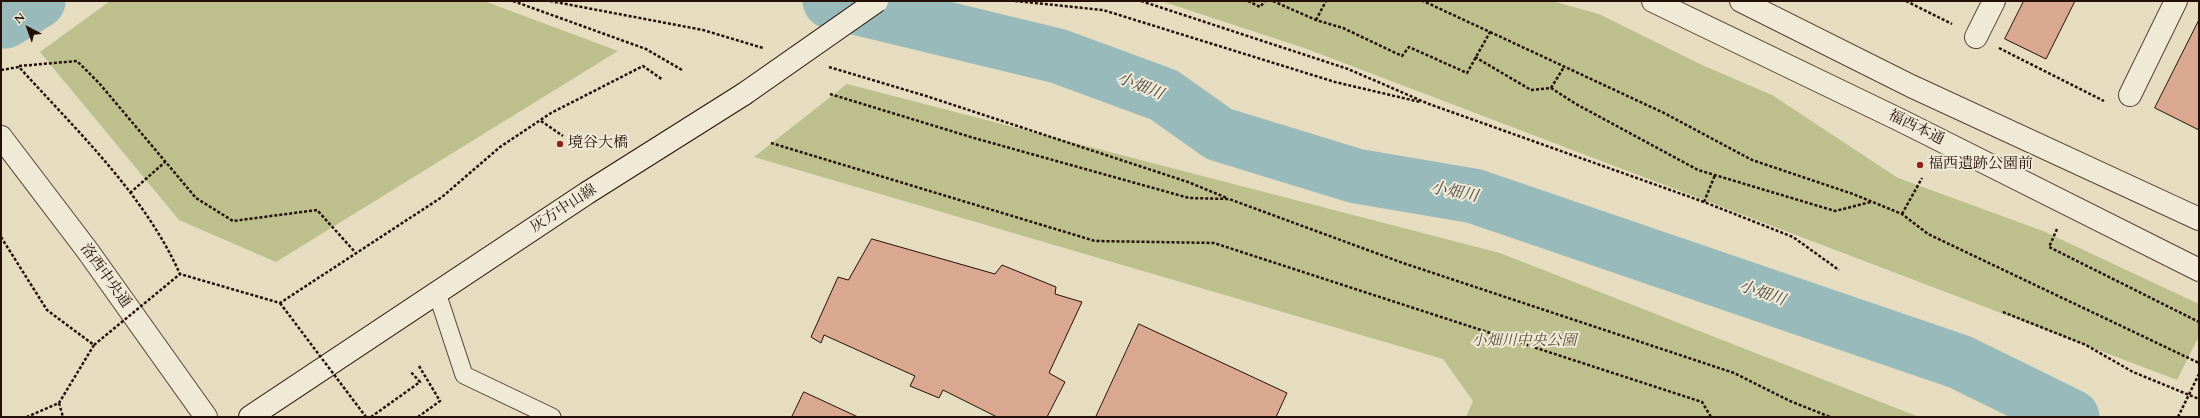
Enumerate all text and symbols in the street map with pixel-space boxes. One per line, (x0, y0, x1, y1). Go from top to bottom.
north arrow (8, 8, 48, 48)
text: N (11, 10, 28, 27)
water label: 小畑川 (1114, 69, 1166, 105)
street label: 福西本通 (1885, 107, 1947, 149)
place label: 境谷大橋 (568, 135, 628, 153)
marker: 境谷大橋 (555, 139, 565, 149)
place label: 福西遺跡公園前 (1928, 156, 2033, 174)
marker: 福西遺跡公園前 (1915, 160, 1925, 170)
water label: 小畑川 (1429, 179, 1479, 207)
street label: 灰方中山線 (528, 181, 600, 237)
street label: 洛西中央通 (76, 240, 134, 312)
water label: 小畑川 (1736, 277, 1788, 311)
park label: 小畑川中央公園 (1472, 333, 1576, 351)

